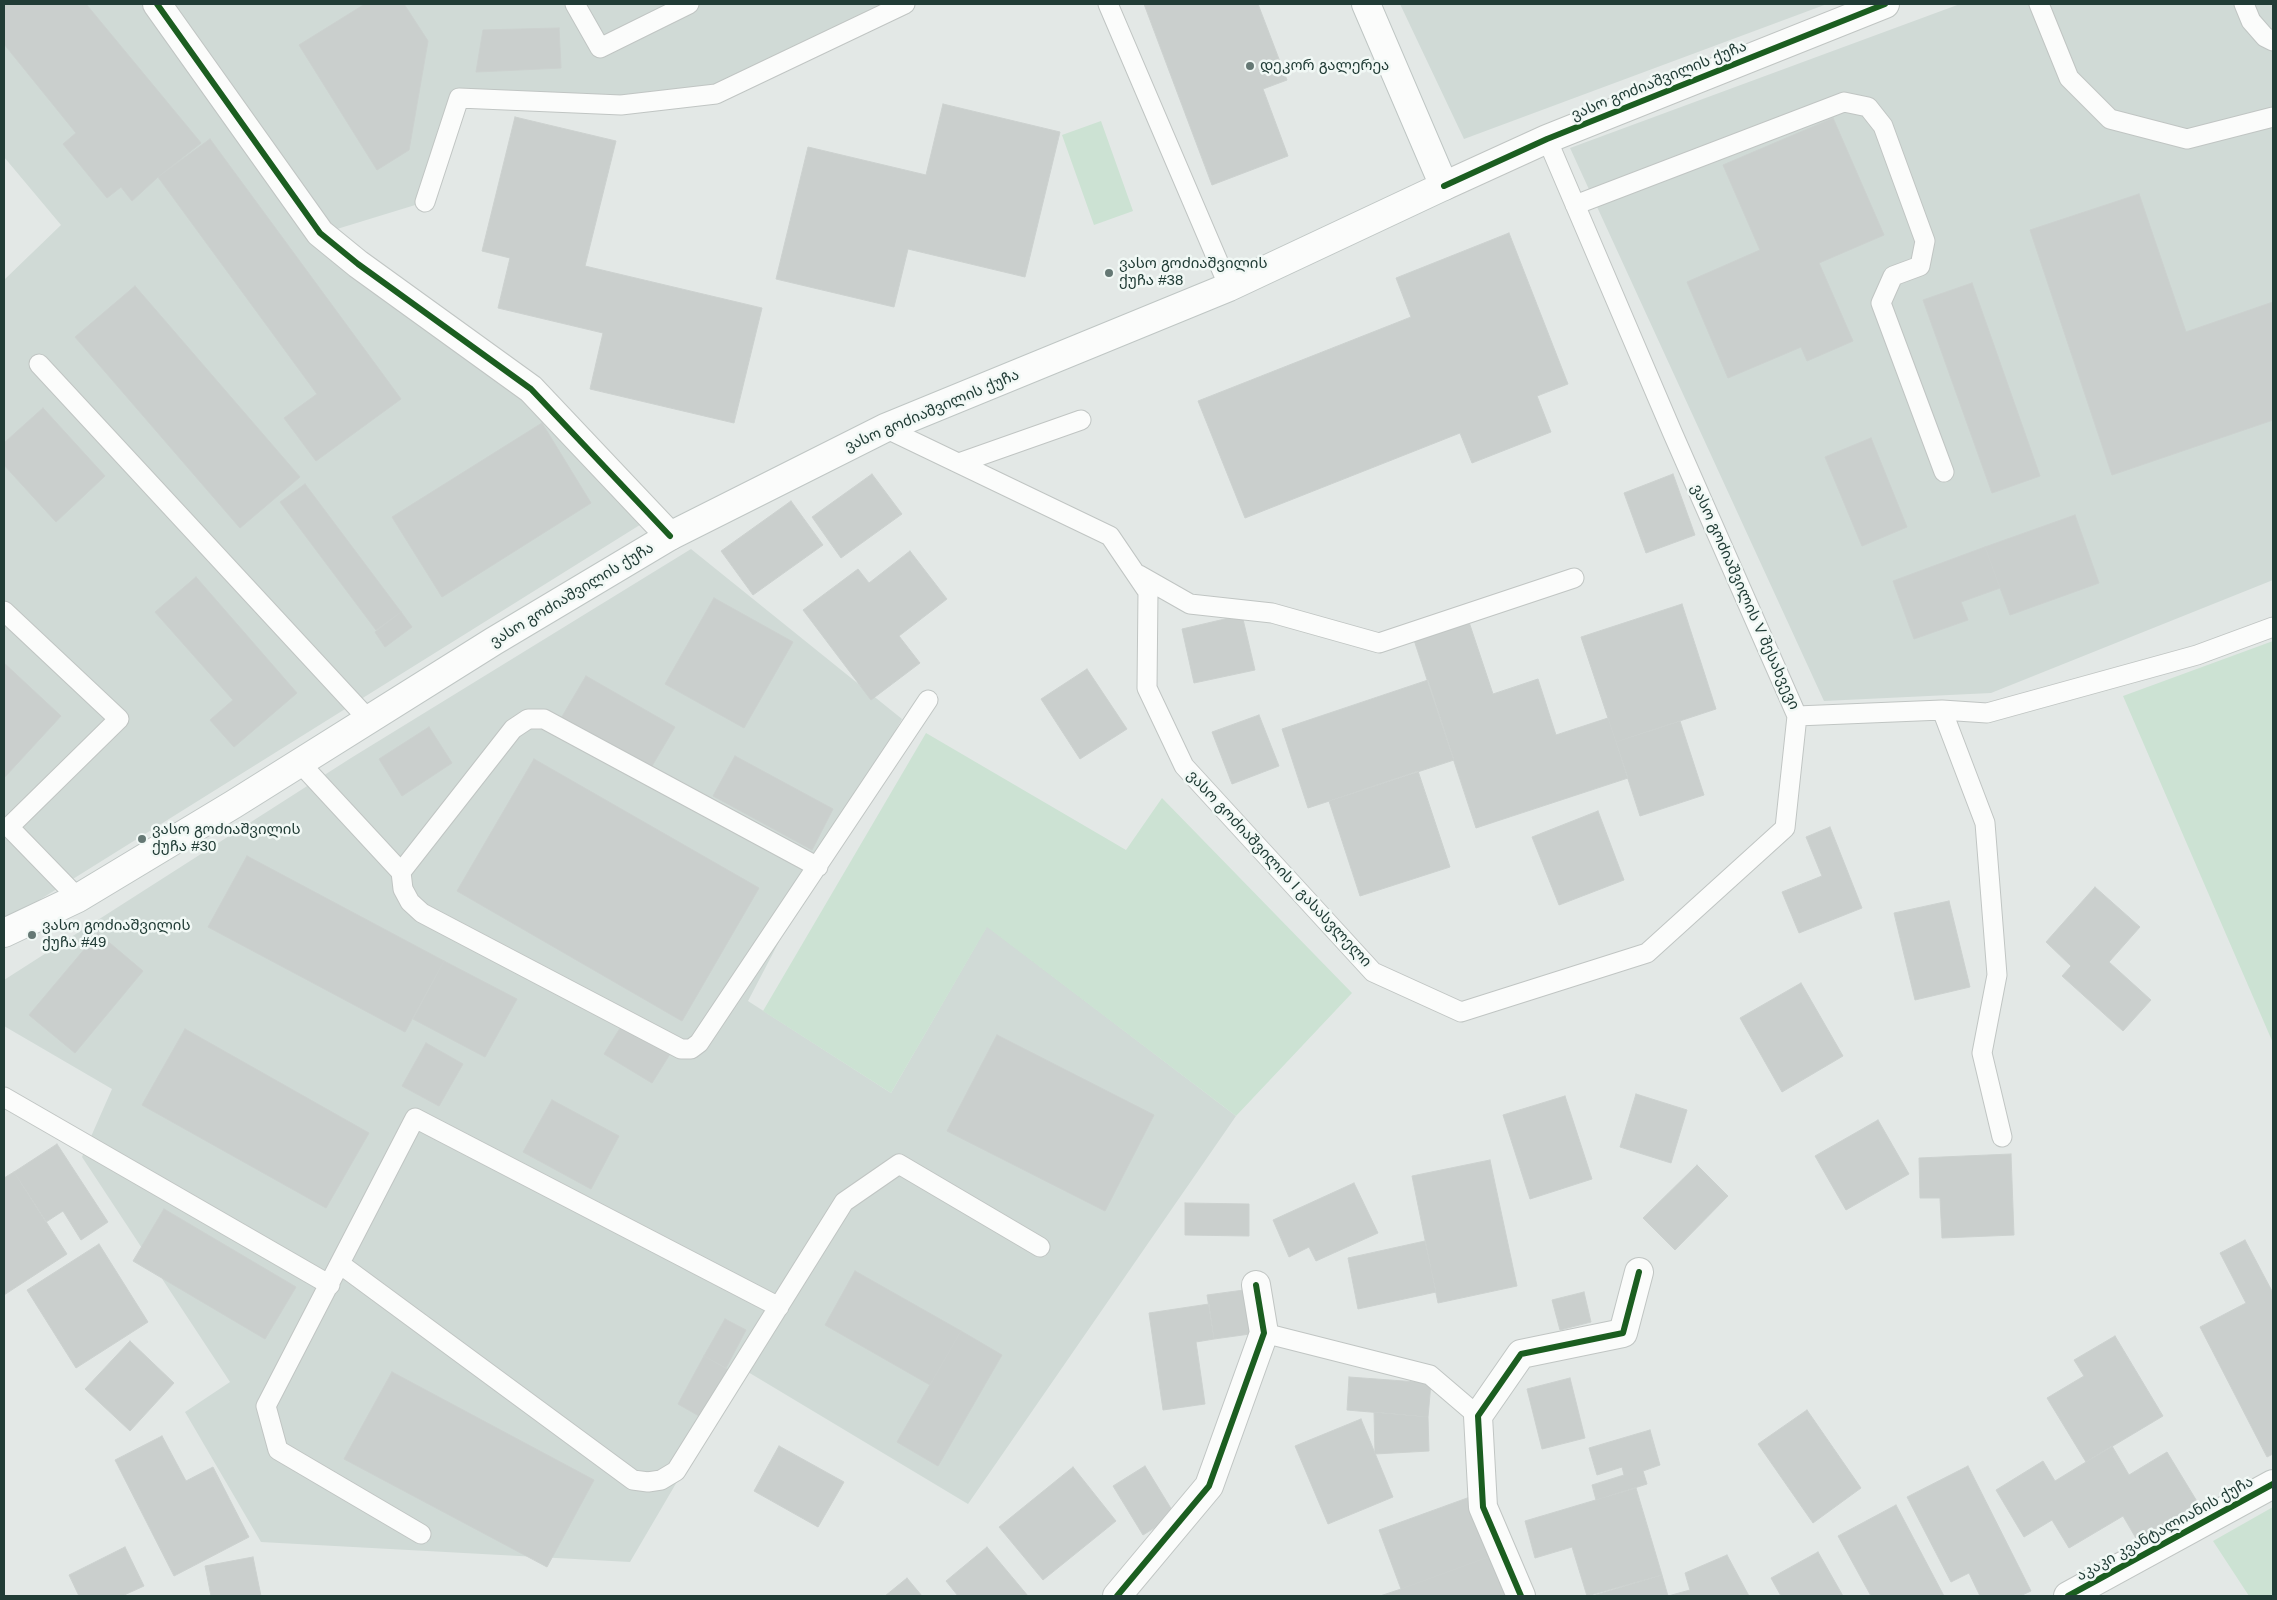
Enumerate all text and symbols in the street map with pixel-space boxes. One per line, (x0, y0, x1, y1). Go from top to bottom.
street label: ვასო გოძიაშვილის ქუჩა (1569, 37, 1749, 125)
place label: დეკორ გალერეა (1260, 57, 1389, 75)
marker: დეკორ გალერეა (1244, 60, 1256, 72)
place label: ვასო გოძიაშვილის ქუჩა #38 (1119, 255, 1268, 290)
marker: ვასო გოძიაშვილის ქუჩა #38 (1103, 267, 1115, 279)
street label: ვასო გოძიაშვილის ქუჩა (842, 366, 1022, 456)
street label: ვასო გოძიაშვილის V შესახვევი (1687, 481, 1803, 713)
street label: ვასო გოძიაშვილის ქუჩა (487, 539, 657, 651)
street label: ვასო გოძიაშვილის I გასასვლელი (1183, 767, 1375, 971)
place label: ვასო გოძიაშვილის ქუჩა #30 (152, 821, 301, 856)
marker: ვასო გოძიაშვილის ქუჩა #30 (136, 833, 148, 845)
place label: ვასო გოძიაშვილის ქუჩა #49 (42, 917, 191, 952)
marker: ვასო გოძიაშვილის ქუჩა #49 (26, 929, 38, 941)
street label: აკაკი კვანტალიანის ქუჩა (2073, 1473, 2257, 1585)

